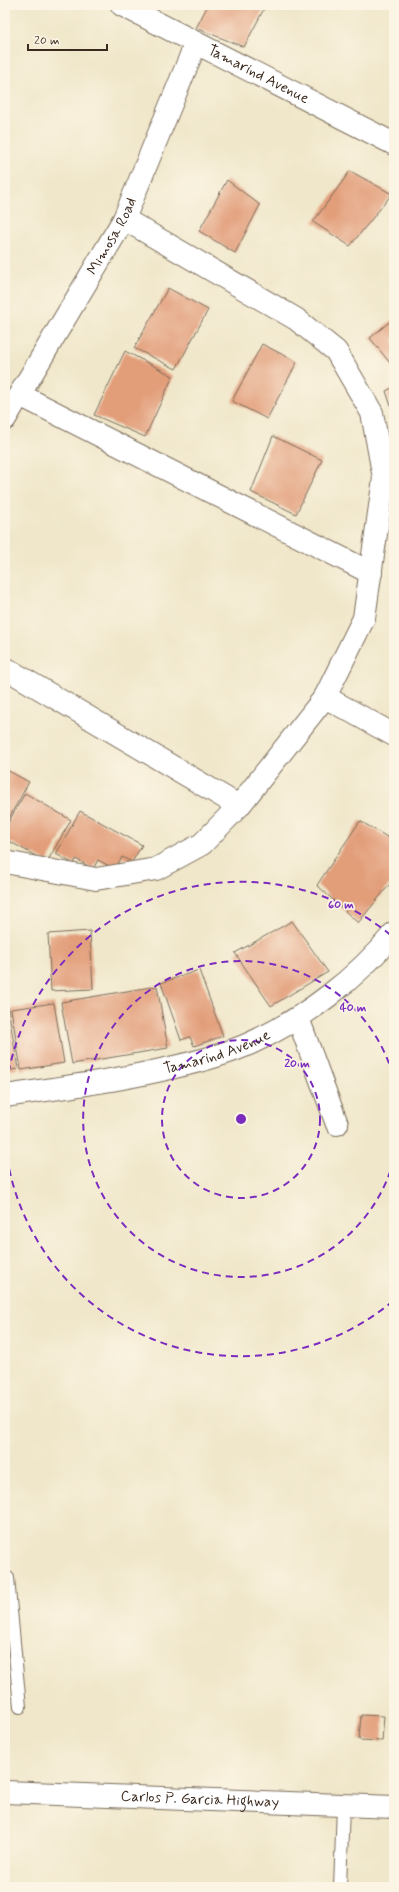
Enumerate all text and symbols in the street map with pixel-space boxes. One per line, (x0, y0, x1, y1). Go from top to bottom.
scale bar (28, 26, 107, 52)
text: 20 m (34, 33, 60, 49)
street label: Tamarind Avenue (204, 40, 313, 109)
street label: Mimosa Road (83, 195, 142, 279)
text: 60 m (328, 897, 354, 913)
text: 40 m (340, 1000, 367, 1016)
street label: Tamarind Avenue (162, 1025, 274, 1079)
text: 20 m (284, 1056, 310, 1072)
centre of rings (234, 1112, 248, 1126)
street label: Carlos P. Garcia Highway (120, 1786, 280, 1813)

